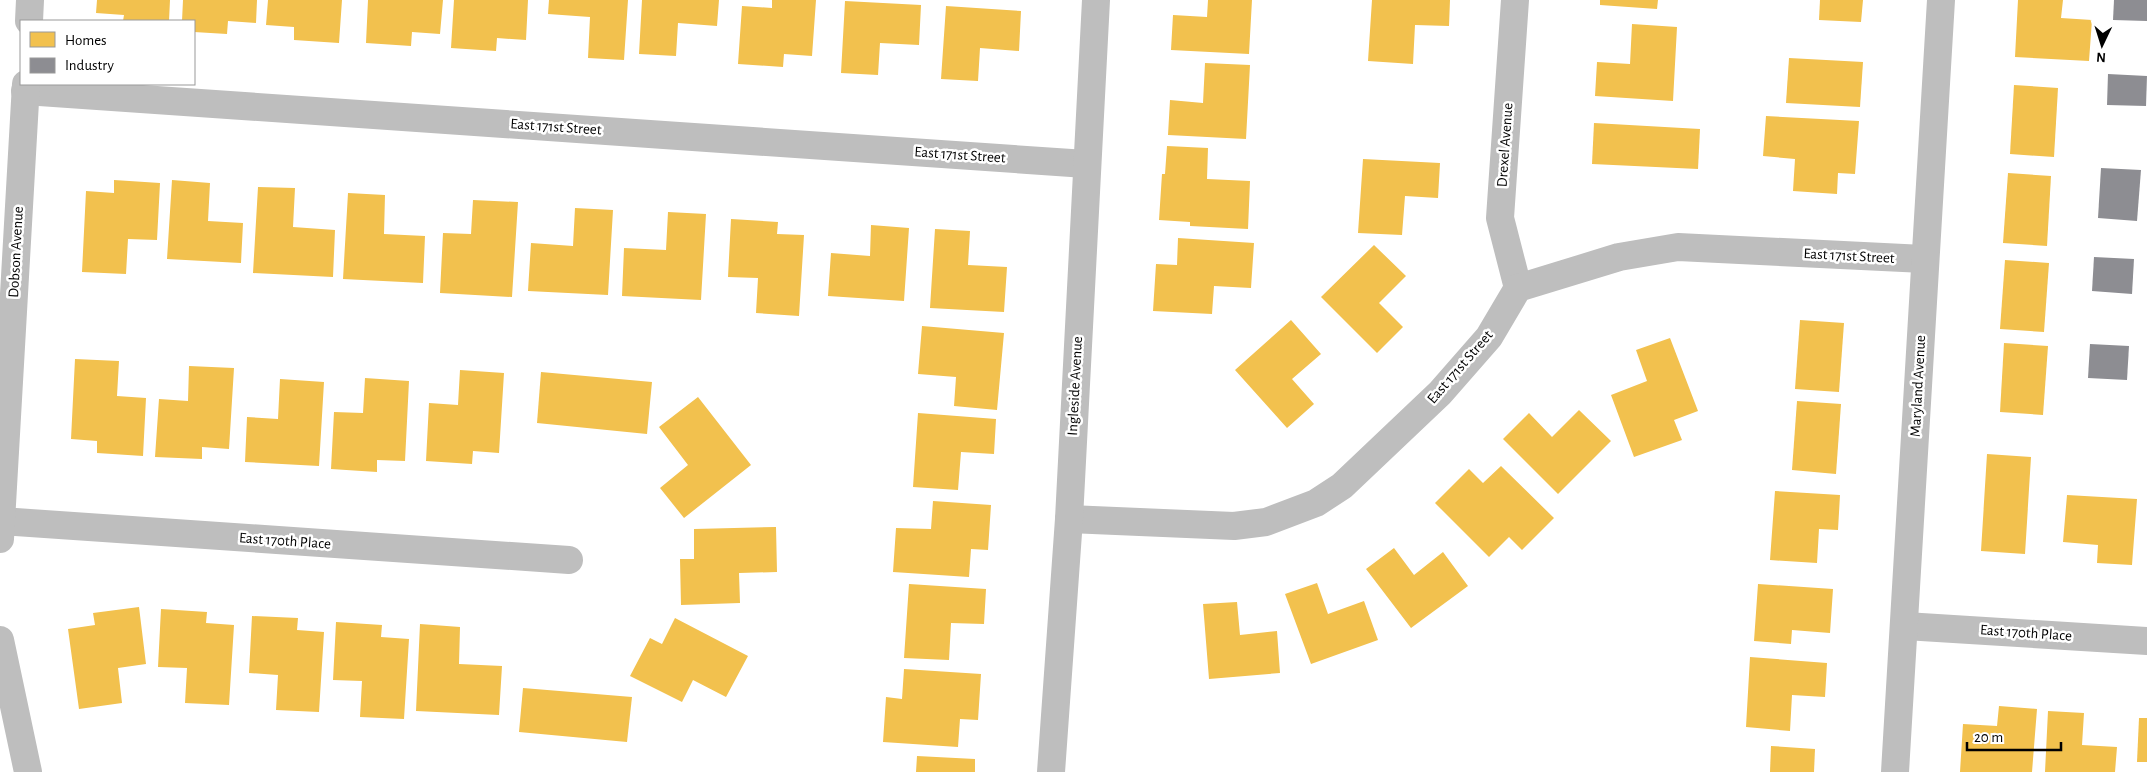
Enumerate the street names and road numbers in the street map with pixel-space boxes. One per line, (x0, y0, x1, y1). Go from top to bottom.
street label: Drexel Avenue (1495, 102, 1515, 188)
street label: East 171st Street (510, 116, 602, 138)
street label: East 171st Street (914, 144, 1006, 166)
street label: Dobson Avenue (6, 206, 26, 298)
street label: East 171st Street (1803, 246, 1895, 266)
street label: East 171st Street (1424, 327, 1496, 406)
street label: Maryland Avenue (1908, 335, 1928, 437)
street label: Ingleside Avenue (1065, 336, 1085, 436)
street label: East 170th Place (238, 530, 332, 552)
street label: East 170th Place (1979, 622, 2073, 644)

